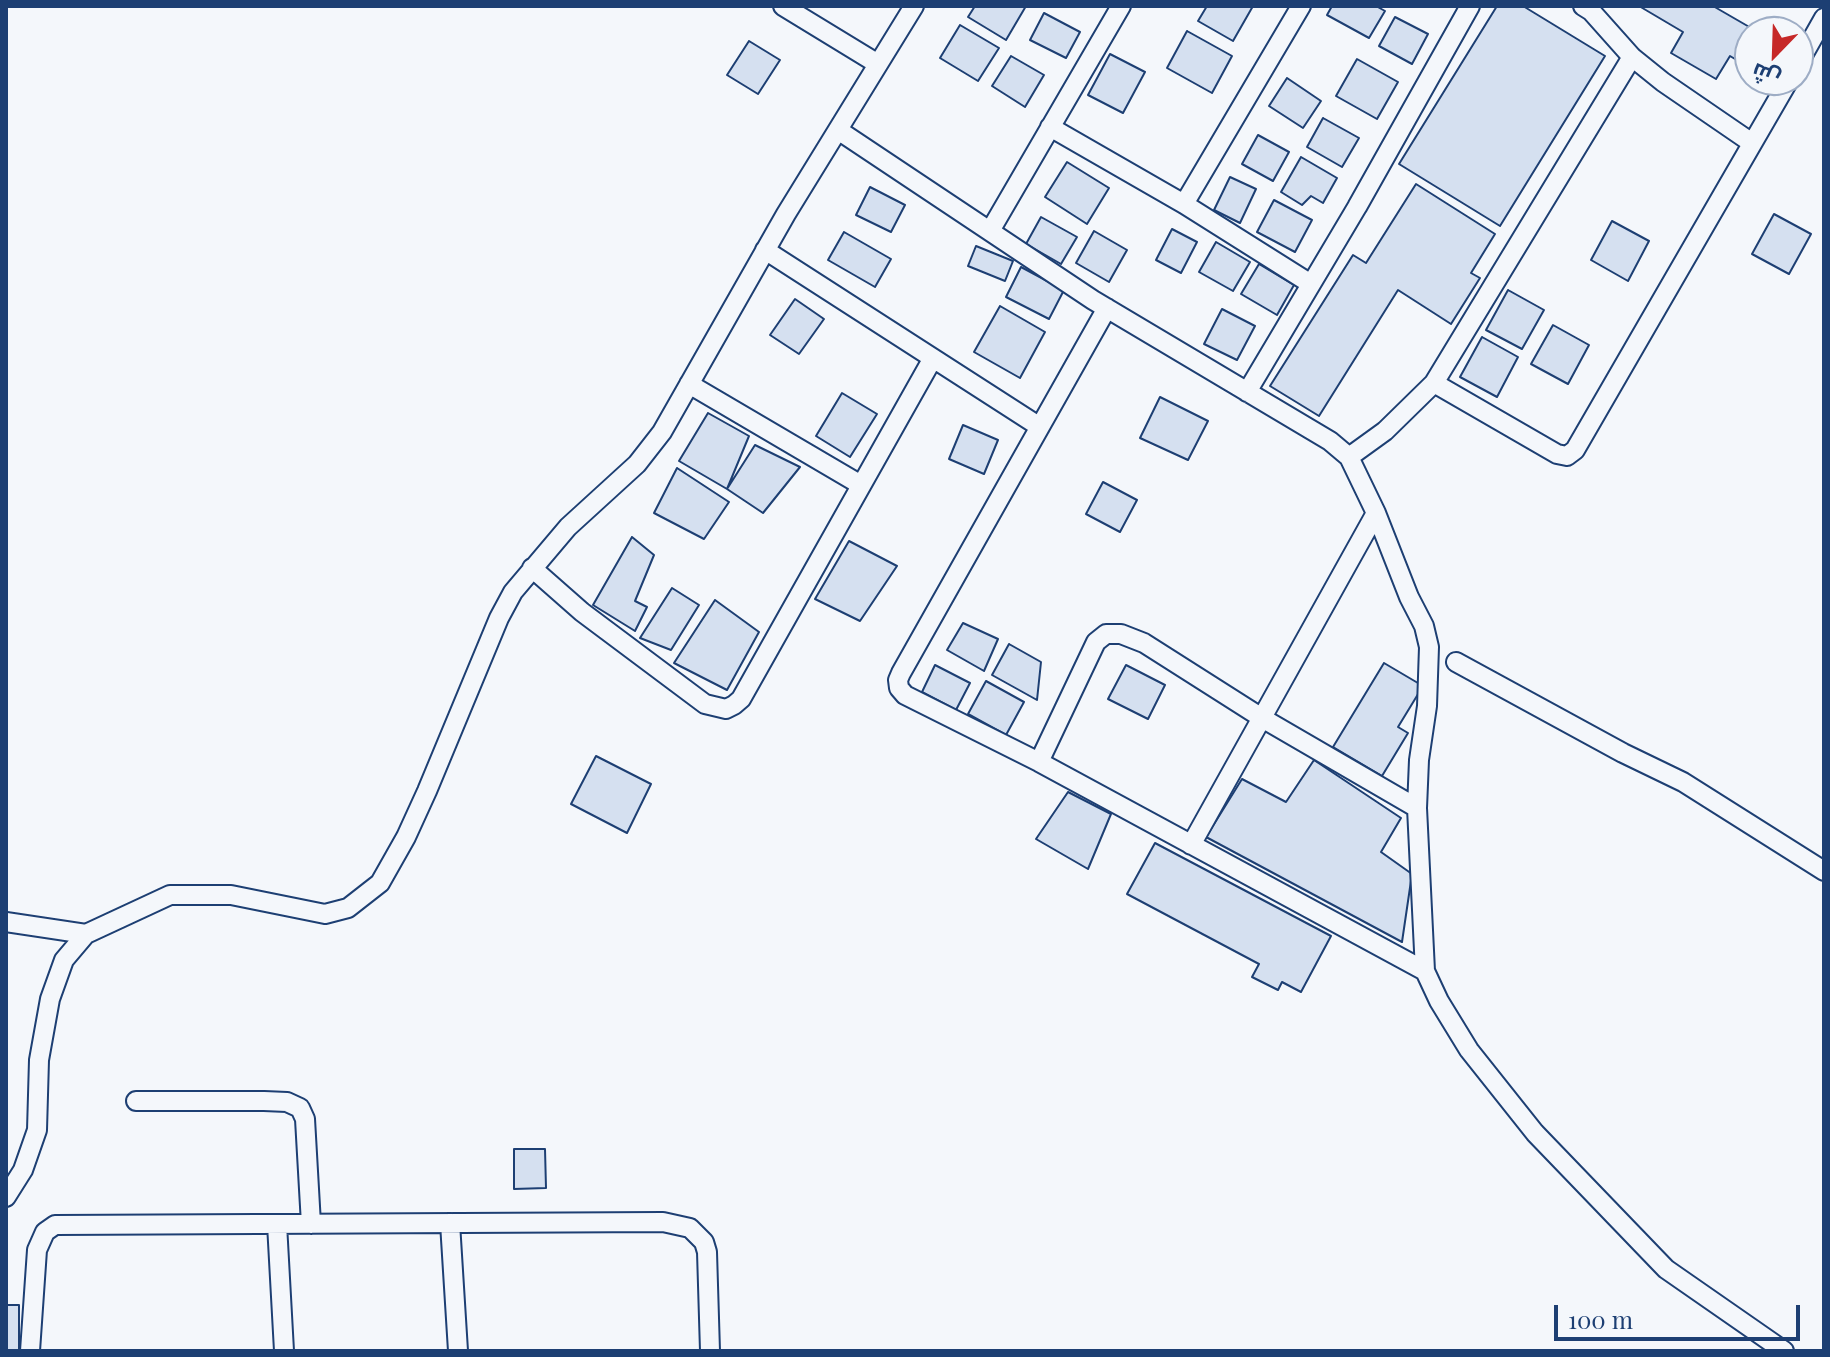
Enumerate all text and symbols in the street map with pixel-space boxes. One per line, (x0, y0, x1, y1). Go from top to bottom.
north arrow (1734, 16, 1814, 96)
text: ش (1747, 57, 1784, 96)
scale bar (1558, 1289, 1804, 1339)
text: 100 m (1568, 1303, 1633, 1335)

